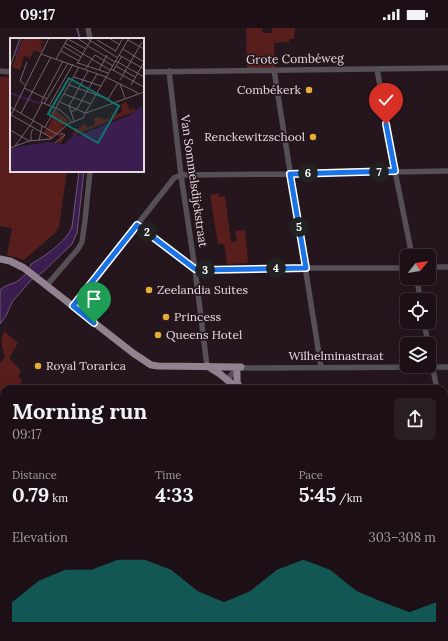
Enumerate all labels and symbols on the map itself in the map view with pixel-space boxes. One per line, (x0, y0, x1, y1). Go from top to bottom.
inset map (10, 38, 144, 172)
street label: Grote Combéweg (246, 50, 344, 67)
place label: Combékerk (237, 82, 302, 97)
pin (369, 83, 403, 124)
marker: Combékerk (304, 85, 314, 95)
street label: Van Sommelsdijckstraat (178, 113, 211, 248)
place label: Renckewitzschool (204, 129, 305, 144)
marker: Renckewitzschool (308, 132, 318, 142)
pin: 7 (369, 162, 389, 182)
pin: 6 (298, 163, 318, 183)
pin: 5 (289, 217, 309, 237)
pin: 2 (137, 222, 157, 242)
north arrow (400, 249, 436, 285)
pin: 4 (266, 258, 286, 278)
pin: 3 (195, 260, 215, 280)
pin (77, 282, 111, 323)
place label: Zeelandia Suites (157, 282, 249, 297)
marker: Zeelandia Suites (144, 285, 154, 295)
place label: Princess (174, 309, 222, 324)
marker: Princess (161, 312, 171, 322)
place label: Queens Hotel (166, 327, 242, 342)
marker: Queens Hotel (153, 330, 163, 340)
street label: Wilhelminastraat (288, 348, 384, 363)
place label: Royal Torarica (46, 358, 126, 373)
marker: Royal Torarica (33, 361, 43, 371)

